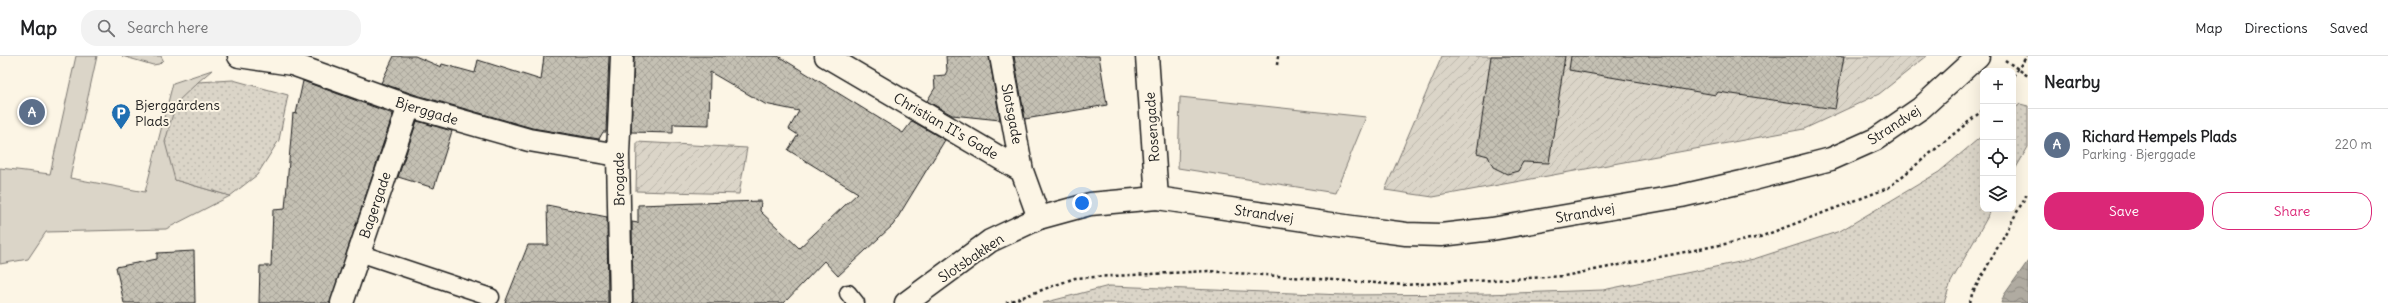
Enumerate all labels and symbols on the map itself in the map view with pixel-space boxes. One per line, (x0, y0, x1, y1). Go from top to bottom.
street label: Slotsgade (997, 82, 1027, 146)
street label: Christian II's Gade (890, 89, 1002, 163)
street label: Rosengade (1141, 91, 1163, 163)
street label: Bjerggade (393, 93, 461, 129)
place label: Bjerggårdens Plads (135, 96, 220, 130)
pin: A (19, 97, 45, 127)
street label: Strandvej (1864, 101, 1924, 149)
parking icon: Bjerggårdens Plads (110, 102, 132, 130)
street label: Brogade (610, 152, 628, 206)
street label: Bagergade (355, 169, 395, 241)
your location (1072, 193, 1092, 213)
street label: Strandvej (1554, 199, 1616, 227)
street label: Strandvej (1233, 201, 1295, 227)
street label: Slotsbakken (935, 229, 1007, 287)

